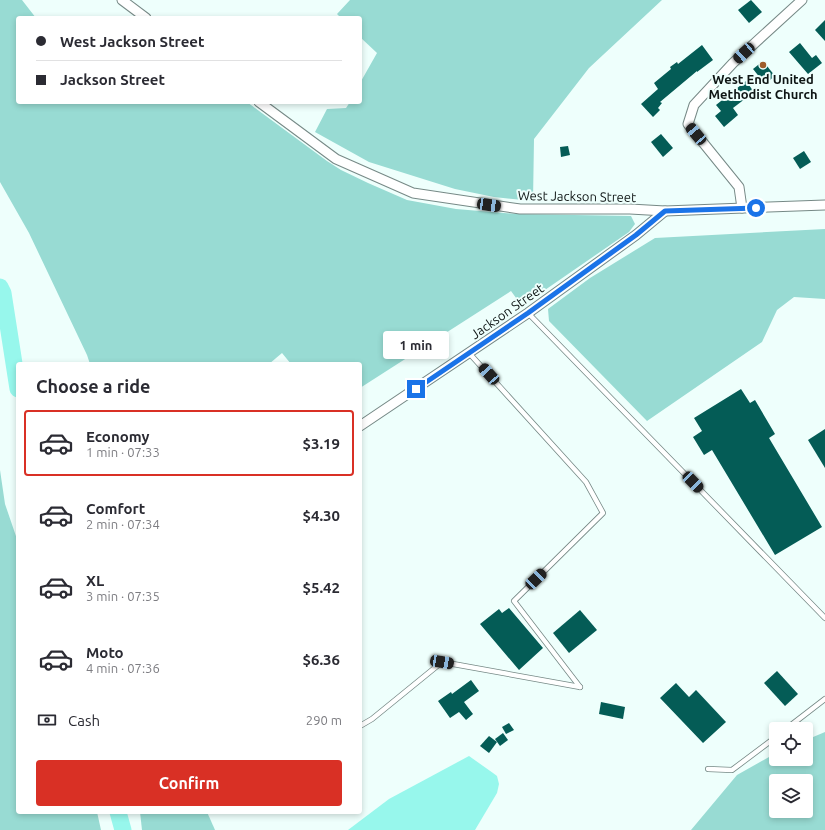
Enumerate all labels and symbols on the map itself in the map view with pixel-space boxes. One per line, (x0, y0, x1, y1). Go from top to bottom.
car (731, 41, 757, 65)
marker: West End United Methodist Church (758, 60, 768, 70)
place label: West End United Methodist Church (708, 72, 818, 101)
car (684, 121, 708, 147)
street label: West Jackson Street (518, 188, 636, 204)
car (476, 197, 502, 213)
route start (747, 199, 765, 217)
street label: Jackson Street (468, 281, 546, 341)
callout: 1 min (383, 331, 449, 359)
car (477, 361, 501, 387)
route end (407, 380, 425, 398)
car (680, 469, 706, 495)
car (523, 566, 549, 592)
car (429, 654, 455, 670)

